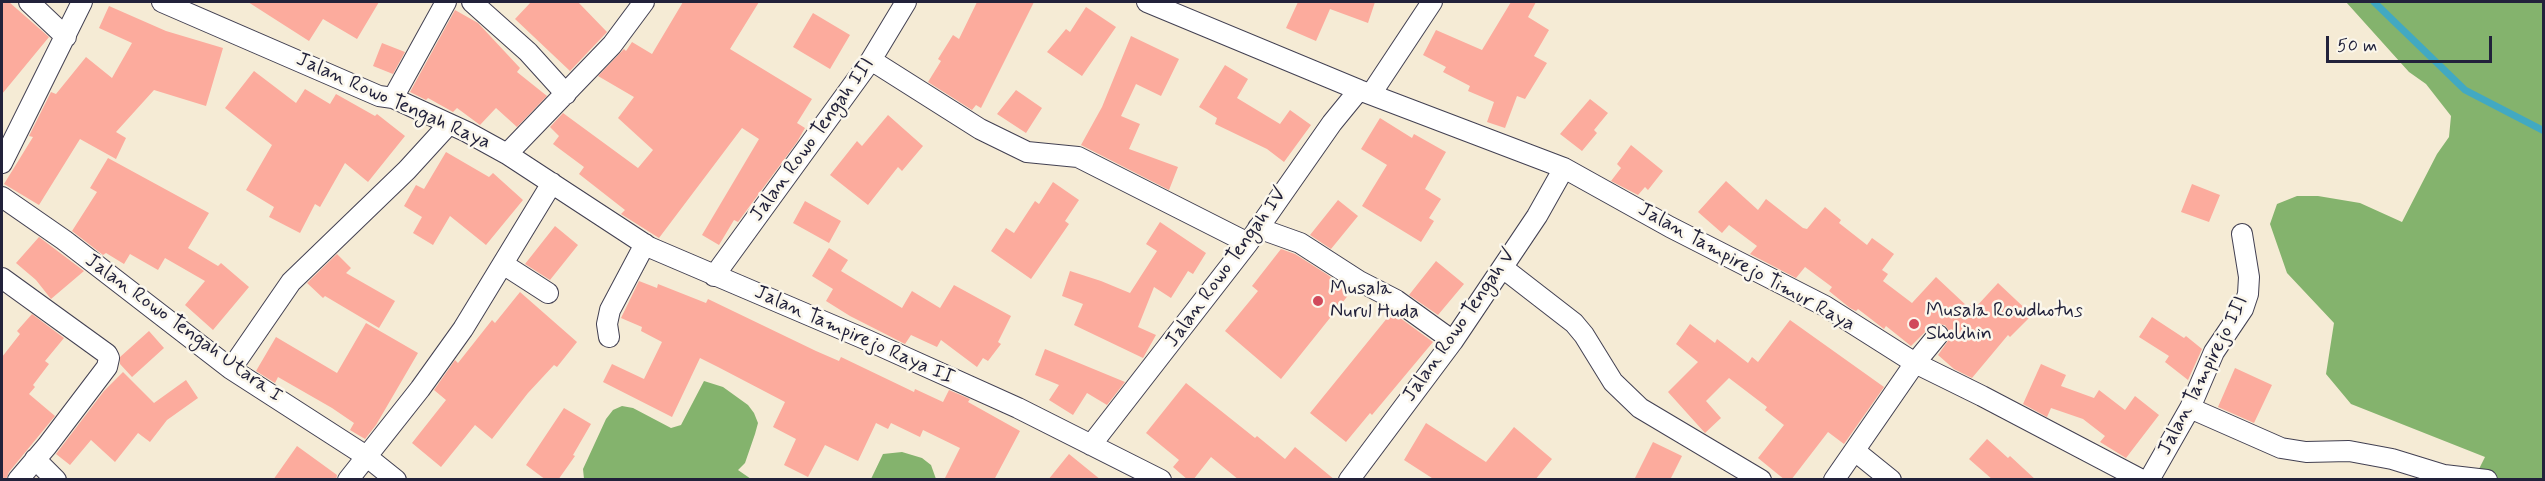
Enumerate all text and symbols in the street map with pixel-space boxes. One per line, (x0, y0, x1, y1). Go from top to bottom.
scale bar (2329, 24, 2496, 62)
text: 50 m (2337, 34, 2377, 58)
street label: Jalan Rowo Tengah Raya (292, 48, 494, 156)
street label: Jalan Rowo Tengah III (746, 54, 880, 226)
street label: Jalan Rowo Tengah IV (1161, 183, 1293, 353)
street label: Jalan Tampirejo Timur Raya (1633, 198, 1859, 338)
street label: Jalan Rowo Tengah V (1398, 245, 1522, 407)
street label: Jalan Rowo Tengah Utara I (80, 249, 286, 409)
place label: Musala Nurul Huda (1330, 278, 1419, 325)
street label: Jalan Tampirejo Raya II (750, 281, 958, 391)
street label: Jalan Tampirejo III (2154, 293, 2254, 459)
marker: Musala Nurul Huda (1311, 294, 1325, 308)
place label: Musala Rowdhotus Sholihin (1926, 300, 2083, 347)
marker: Musala Rowdhotus Sholihin (1907, 317, 1921, 331)

